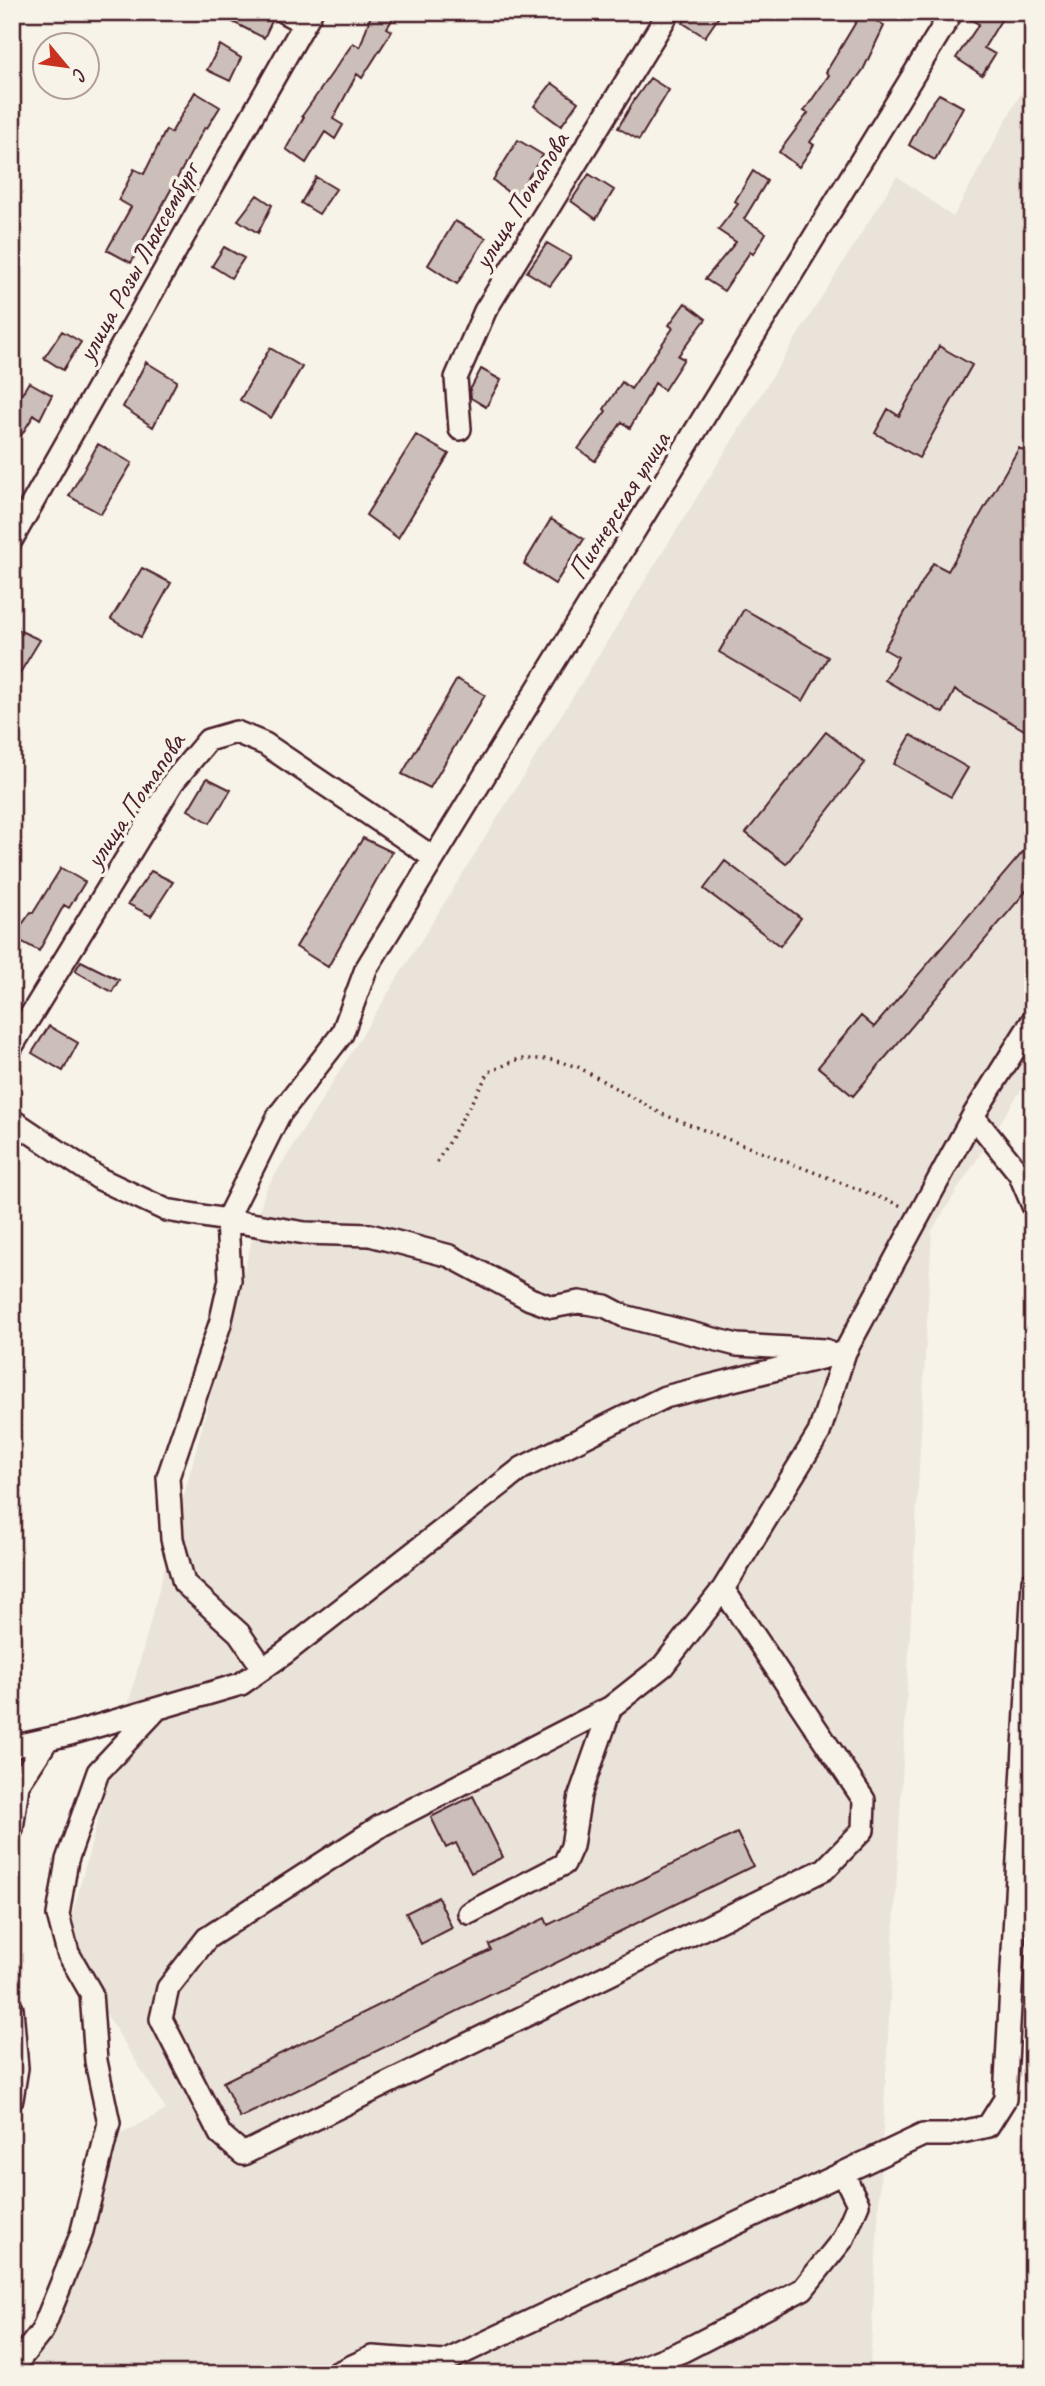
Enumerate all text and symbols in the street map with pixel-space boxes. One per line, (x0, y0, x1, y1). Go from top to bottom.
north arrow (32, 32, 102, 102)
text: С (66, 64, 93, 86)
street label: улица Потапова (463, 124, 577, 277)
street label: улица Розы Люксембург (67, 154, 208, 369)
street label: Пионерская улица (559, 423, 679, 586)
street label: улица Потапова (75, 725, 193, 876)

